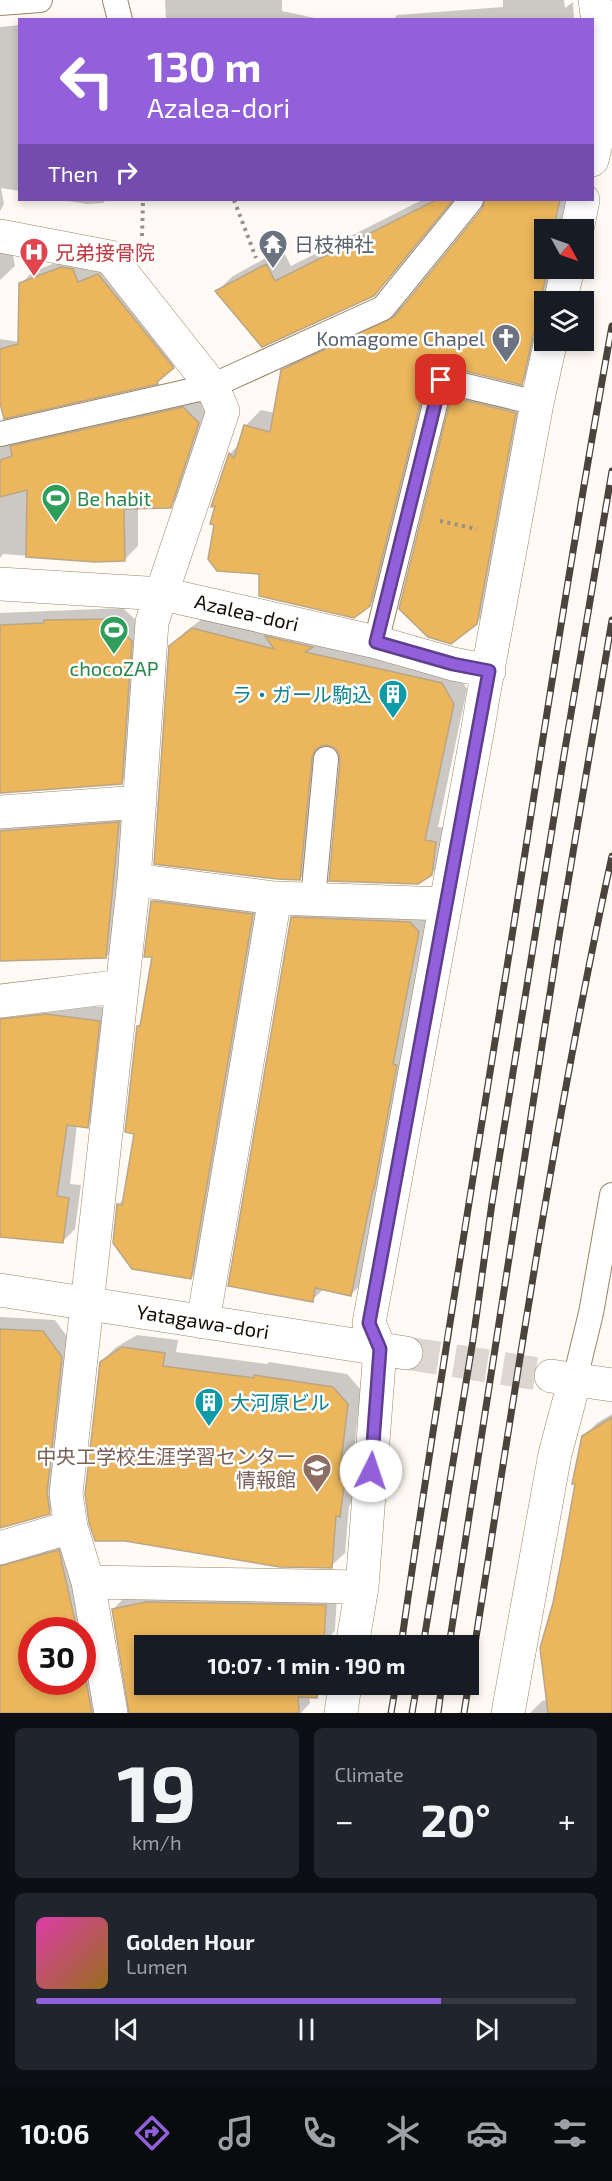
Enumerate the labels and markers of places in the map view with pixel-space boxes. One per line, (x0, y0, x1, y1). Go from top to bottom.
temple icon: 日枝神社 (257, 228, 289, 270)
place label: 日枝神社 (294, 232, 374, 256)
hospital icon: 兄弟接骨院 (18, 236, 50, 278)
place label: 兄弟接骨院 (55, 240, 155, 264)
church icon: Komagome Chapel (490, 322, 522, 364)
place label: Komagome Chapel (316, 326, 485, 350)
pin (415, 354, 466, 405)
sports icon: Be habit (40, 482, 72, 524)
place label: Be habit (77, 486, 152, 510)
sports icon: chocoZAP (98, 614, 130, 656)
place label: chocoZAP (69, 656, 159, 680)
building icon: ラ・ガール駒込 (377, 678, 409, 720)
place label: ラ・ガール駒込 (232, 682, 372, 706)
building icon: 大河原ビル (193, 1386, 225, 1428)
place label: 大河原ビル (230, 1390, 330, 1414)
place label: 中央工学校生涯学習センター 情報館 (36, 1444, 296, 1491)
school or university icon: 中央工学校生涯学習センター 情報館 (301, 1452, 333, 1494)

